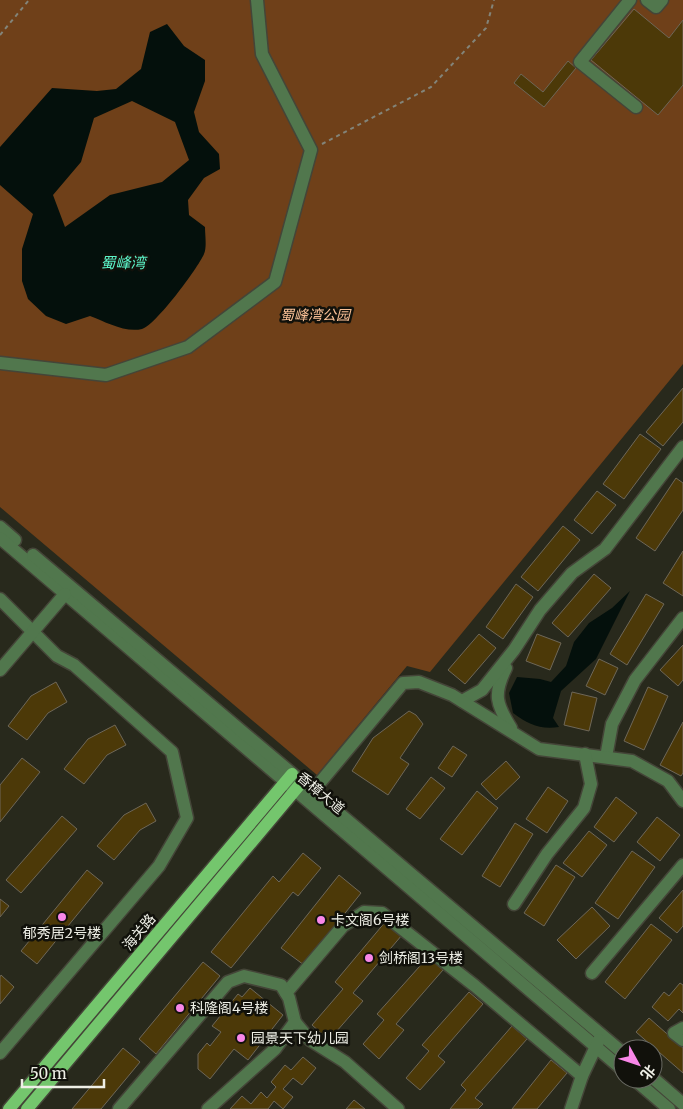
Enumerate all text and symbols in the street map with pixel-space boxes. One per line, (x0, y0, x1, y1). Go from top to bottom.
water label: 蜀峰湾 (100, 253, 148, 272)
park label: 蜀峰湾公园 (280, 306, 352, 324)
street label: 香樟大道 (294, 768, 348, 818)
street label: 海关路 (119, 910, 159, 954)
marker: 郁秀居2号楼 (56, 911, 68, 923)
place label: 卡文阁6号楼 (331, 911, 409, 929)
marker: 卡文阁6号楼 (315, 914, 327, 926)
place label: 郁秀居2号楼 (23, 924, 101, 942)
place label: 剑桥阁13号楼 (379, 949, 463, 967)
marker: 剑桥阁13号楼 (363, 952, 375, 964)
place label: 科隆阁4号楼 (190, 999, 269, 1017)
marker: 科隆阁4号楼 (174, 1002, 186, 1014)
place label: 园景天下幼儿园 (251, 1029, 349, 1047)
marker: 园景天下幼儿园 (235, 1032, 247, 1044)
north arrow (613, 1039, 663, 1089)
scale bar (22, 1056, 105, 1088)
text: 北 (637, 1061, 659, 1084)
text: 50 m (30, 1064, 67, 1083)

